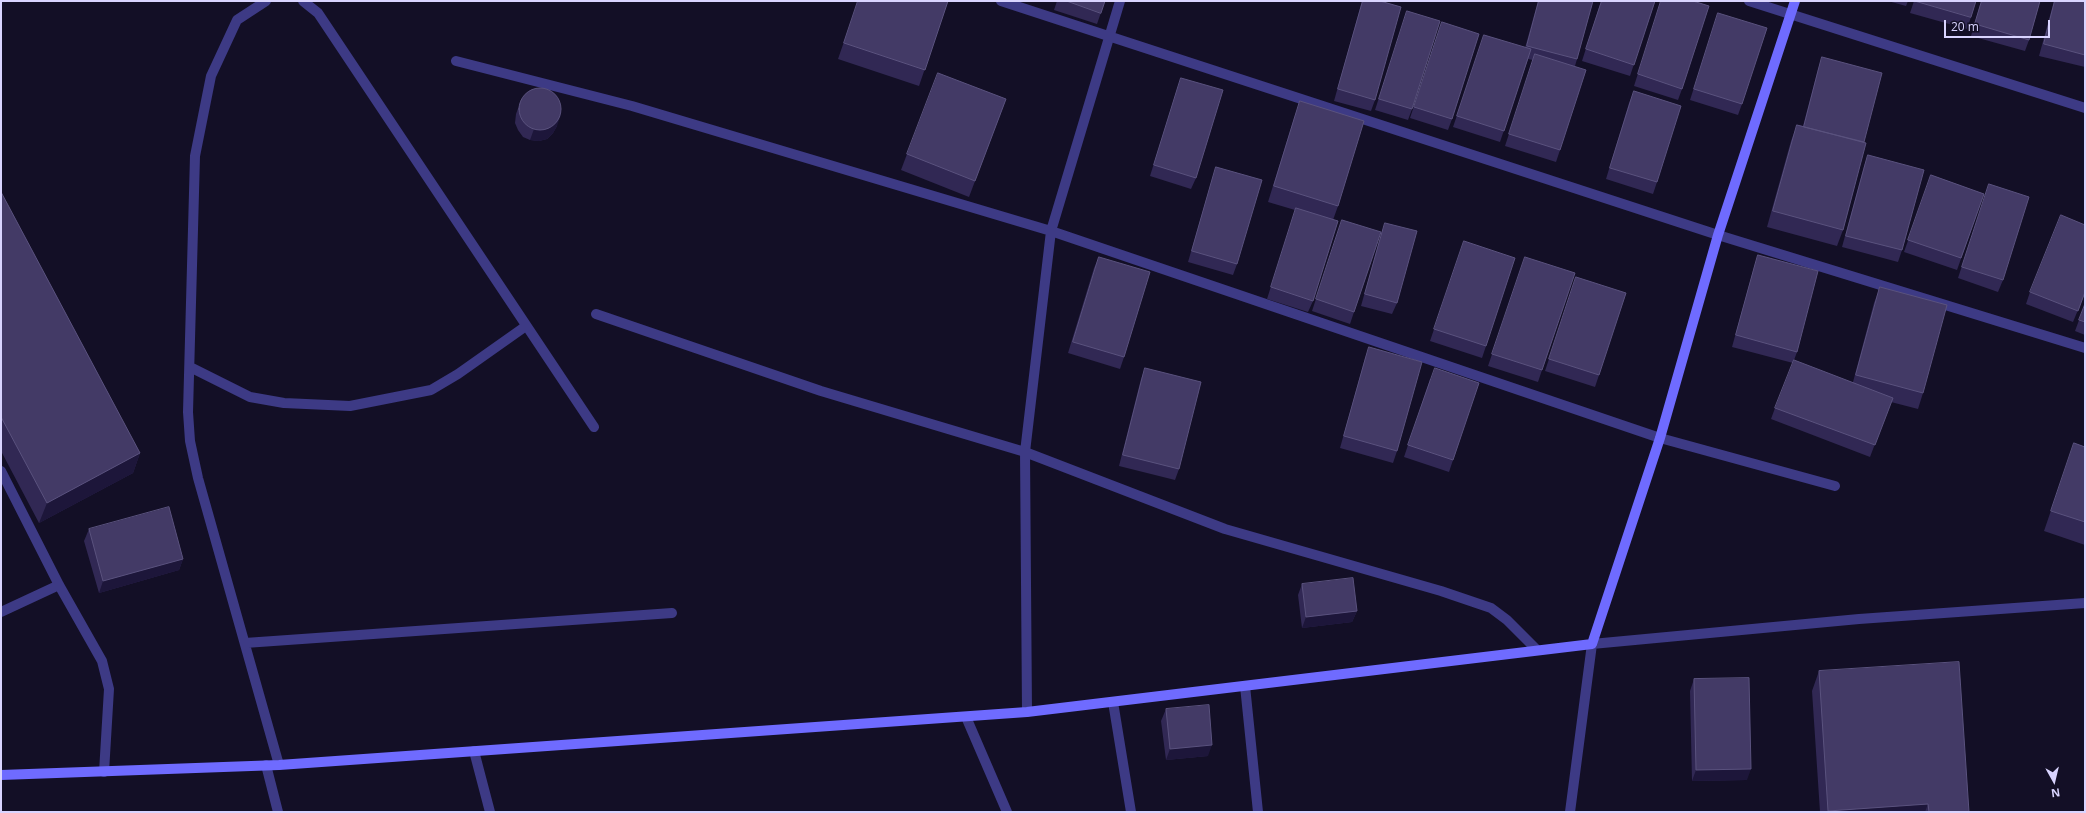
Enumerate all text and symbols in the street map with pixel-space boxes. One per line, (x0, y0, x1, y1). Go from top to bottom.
scale bar (1946, 12, 2052, 38)
text: 20 m (1951, 18, 1979, 35)
north arrow (2034, 761, 2074, 801)
text: N (2050, 785, 2061, 801)

